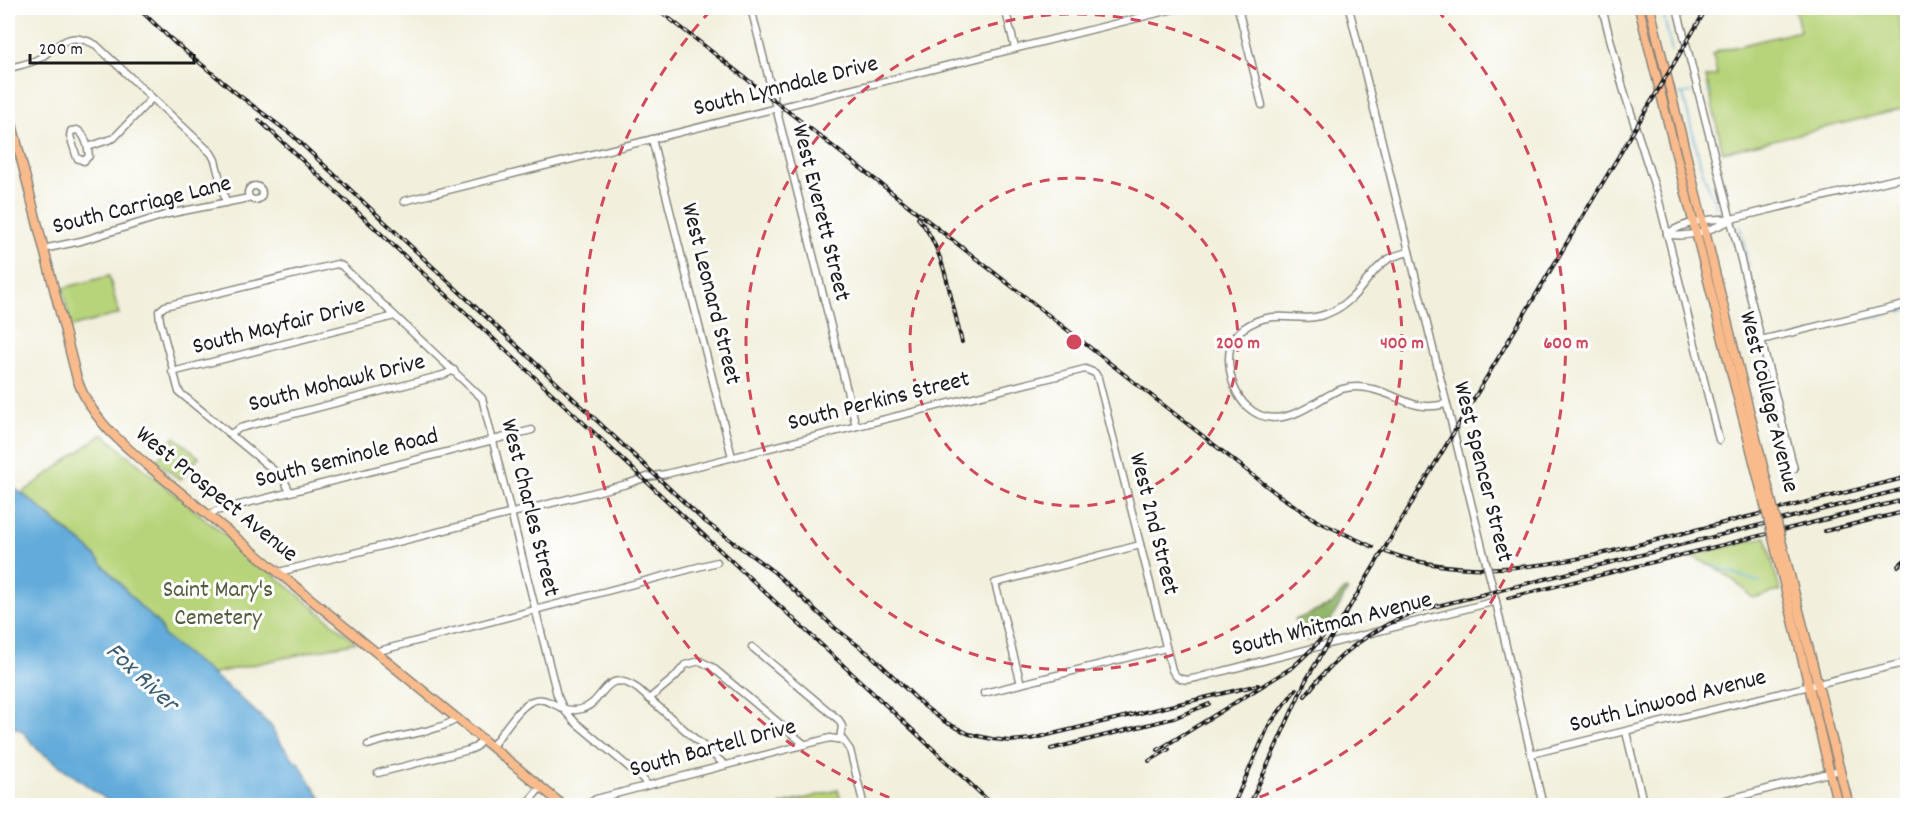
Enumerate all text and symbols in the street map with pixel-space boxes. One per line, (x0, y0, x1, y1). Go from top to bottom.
scale bar (30, 27, 194, 65)
text: 200 m (39, 38, 83, 63)
street label: South Lynndale Drive (690, 48, 882, 126)
street label: West Everett Street (782, 121, 858, 305)
street label: South Carriage Lane (49, 167, 235, 245)
street label: West Leonard Street (671, 200, 749, 389)
street label: South Mayfair Drive (189, 289, 369, 365)
street label: West College Avenue (1729, 308, 1807, 496)
centre of rings (1064, 332, 1084, 352)
text: 200 m (1216, 332, 1260, 357)
text: 400 m (1380, 332, 1424, 357)
text: 600 m (1544, 332, 1588, 357)
street label: South Mohawk Drive (245, 346, 429, 422)
street label: South Perkins Street (784, 363, 974, 441)
street label: West Spencer Street (1443, 378, 1521, 566)
street label: West Charles Street (490, 416, 568, 601)
street label: West Prospect Avenue (127, 419, 305, 571)
street label: South Seminole Road (252, 420, 442, 498)
street label: West 2nd Street (1119, 449, 1187, 599)
park label: Saint Mary's Cemetery (163, 574, 273, 636)
street label: South Whitman Avenue (1228, 584, 1436, 666)
water label: Fox River (96, 634, 188, 724)
street label: South Linwood Avenue (1566, 661, 1770, 743)
street label: South Bartell Drive (626, 710, 800, 788)

